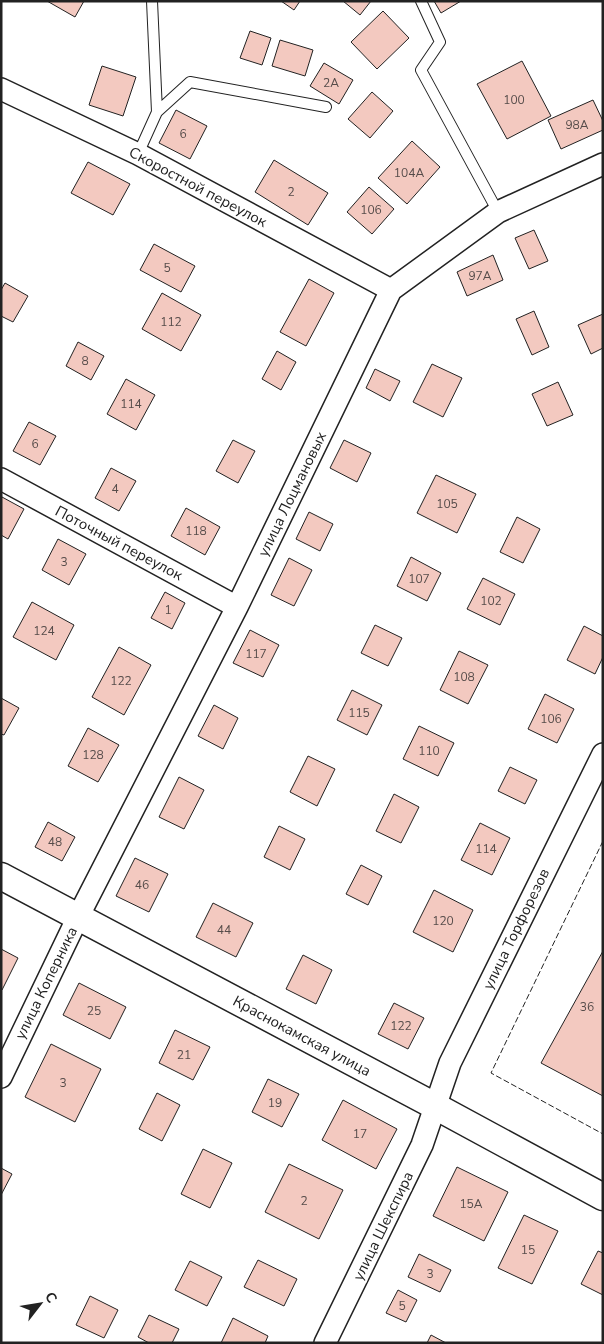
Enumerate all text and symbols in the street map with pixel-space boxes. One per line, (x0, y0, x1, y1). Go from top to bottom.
house number: 2А (323, 75, 339, 91)
house number: 100 (503, 92, 525, 108)
house number: 98А (565, 117, 589, 133)
house number: 6 (179, 126, 187, 142)
street label: Скоростной переулок (125, 142, 271, 232)
house number: 104А (394, 165, 424, 181)
house number: 2 (287, 184, 295, 200)
house number: 106 (360, 202, 382, 218)
house number: 5 (163, 260, 171, 276)
house number: 97А (468, 268, 492, 284)
house number: 112 (160, 314, 182, 330)
house number: 8 (81, 353, 89, 369)
house number: 114 (120, 396, 142, 412)
street label: улица Лоцмановых (253, 428, 331, 560)
house number: 6 (31, 436, 39, 452)
house number: 4 (111, 481, 119, 497)
house number: 105 (436, 496, 458, 512)
street label: Поточный переулок (52, 501, 186, 585)
house number: 118 (185, 523, 207, 539)
house number: 3 (60, 554, 68, 570)
house number: 107 (408, 571, 430, 587)
house number: 102 (480, 593, 502, 609)
house number: 1 (164, 602, 172, 618)
house number: 124 (33, 623, 55, 639)
house number: 117 (245, 646, 267, 662)
house number: 108 (453, 669, 475, 685)
house number: 122 (110, 673, 132, 689)
house number: 115 (348, 705, 370, 721)
house number: 106 (540, 711, 562, 727)
house number: 110 (418, 743, 440, 759)
house number: 128 (82, 747, 104, 763)
house number: 48 (48, 834, 62, 850)
house number: 114 (475, 841, 497, 857)
street label: улица Торфорезов (478, 865, 554, 993)
house number: 46 (135, 877, 149, 893)
house number: 120 (432, 913, 454, 929)
house number: 44 (217, 922, 231, 938)
street label: улица Коперника (10, 923, 82, 1043)
street label: Краснокамская улица (229, 991, 375, 1081)
house number: 36 (580, 999, 594, 1015)
house number: 25 (87, 1003, 101, 1019)
house number: 122 (390, 1018, 412, 1034)
house number: 21 (177, 1047, 191, 1063)
house number: 3 (59, 1075, 67, 1091)
house number: 19 (268, 1095, 282, 1111)
house number: 17 (353, 1126, 367, 1142)
street label: улица Шекспира (348, 1168, 418, 1284)
house number: 2 (300, 1193, 308, 1209)
house number: 15А (459, 1196, 483, 1212)
house number: 15 (521, 1242, 535, 1258)
house number: 3 (426, 1266, 434, 1282)
north arrow (15, 1279, 65, 1329)
text: С (40, 1289, 62, 1307)
house number: 5 (398, 1298, 406, 1314)

